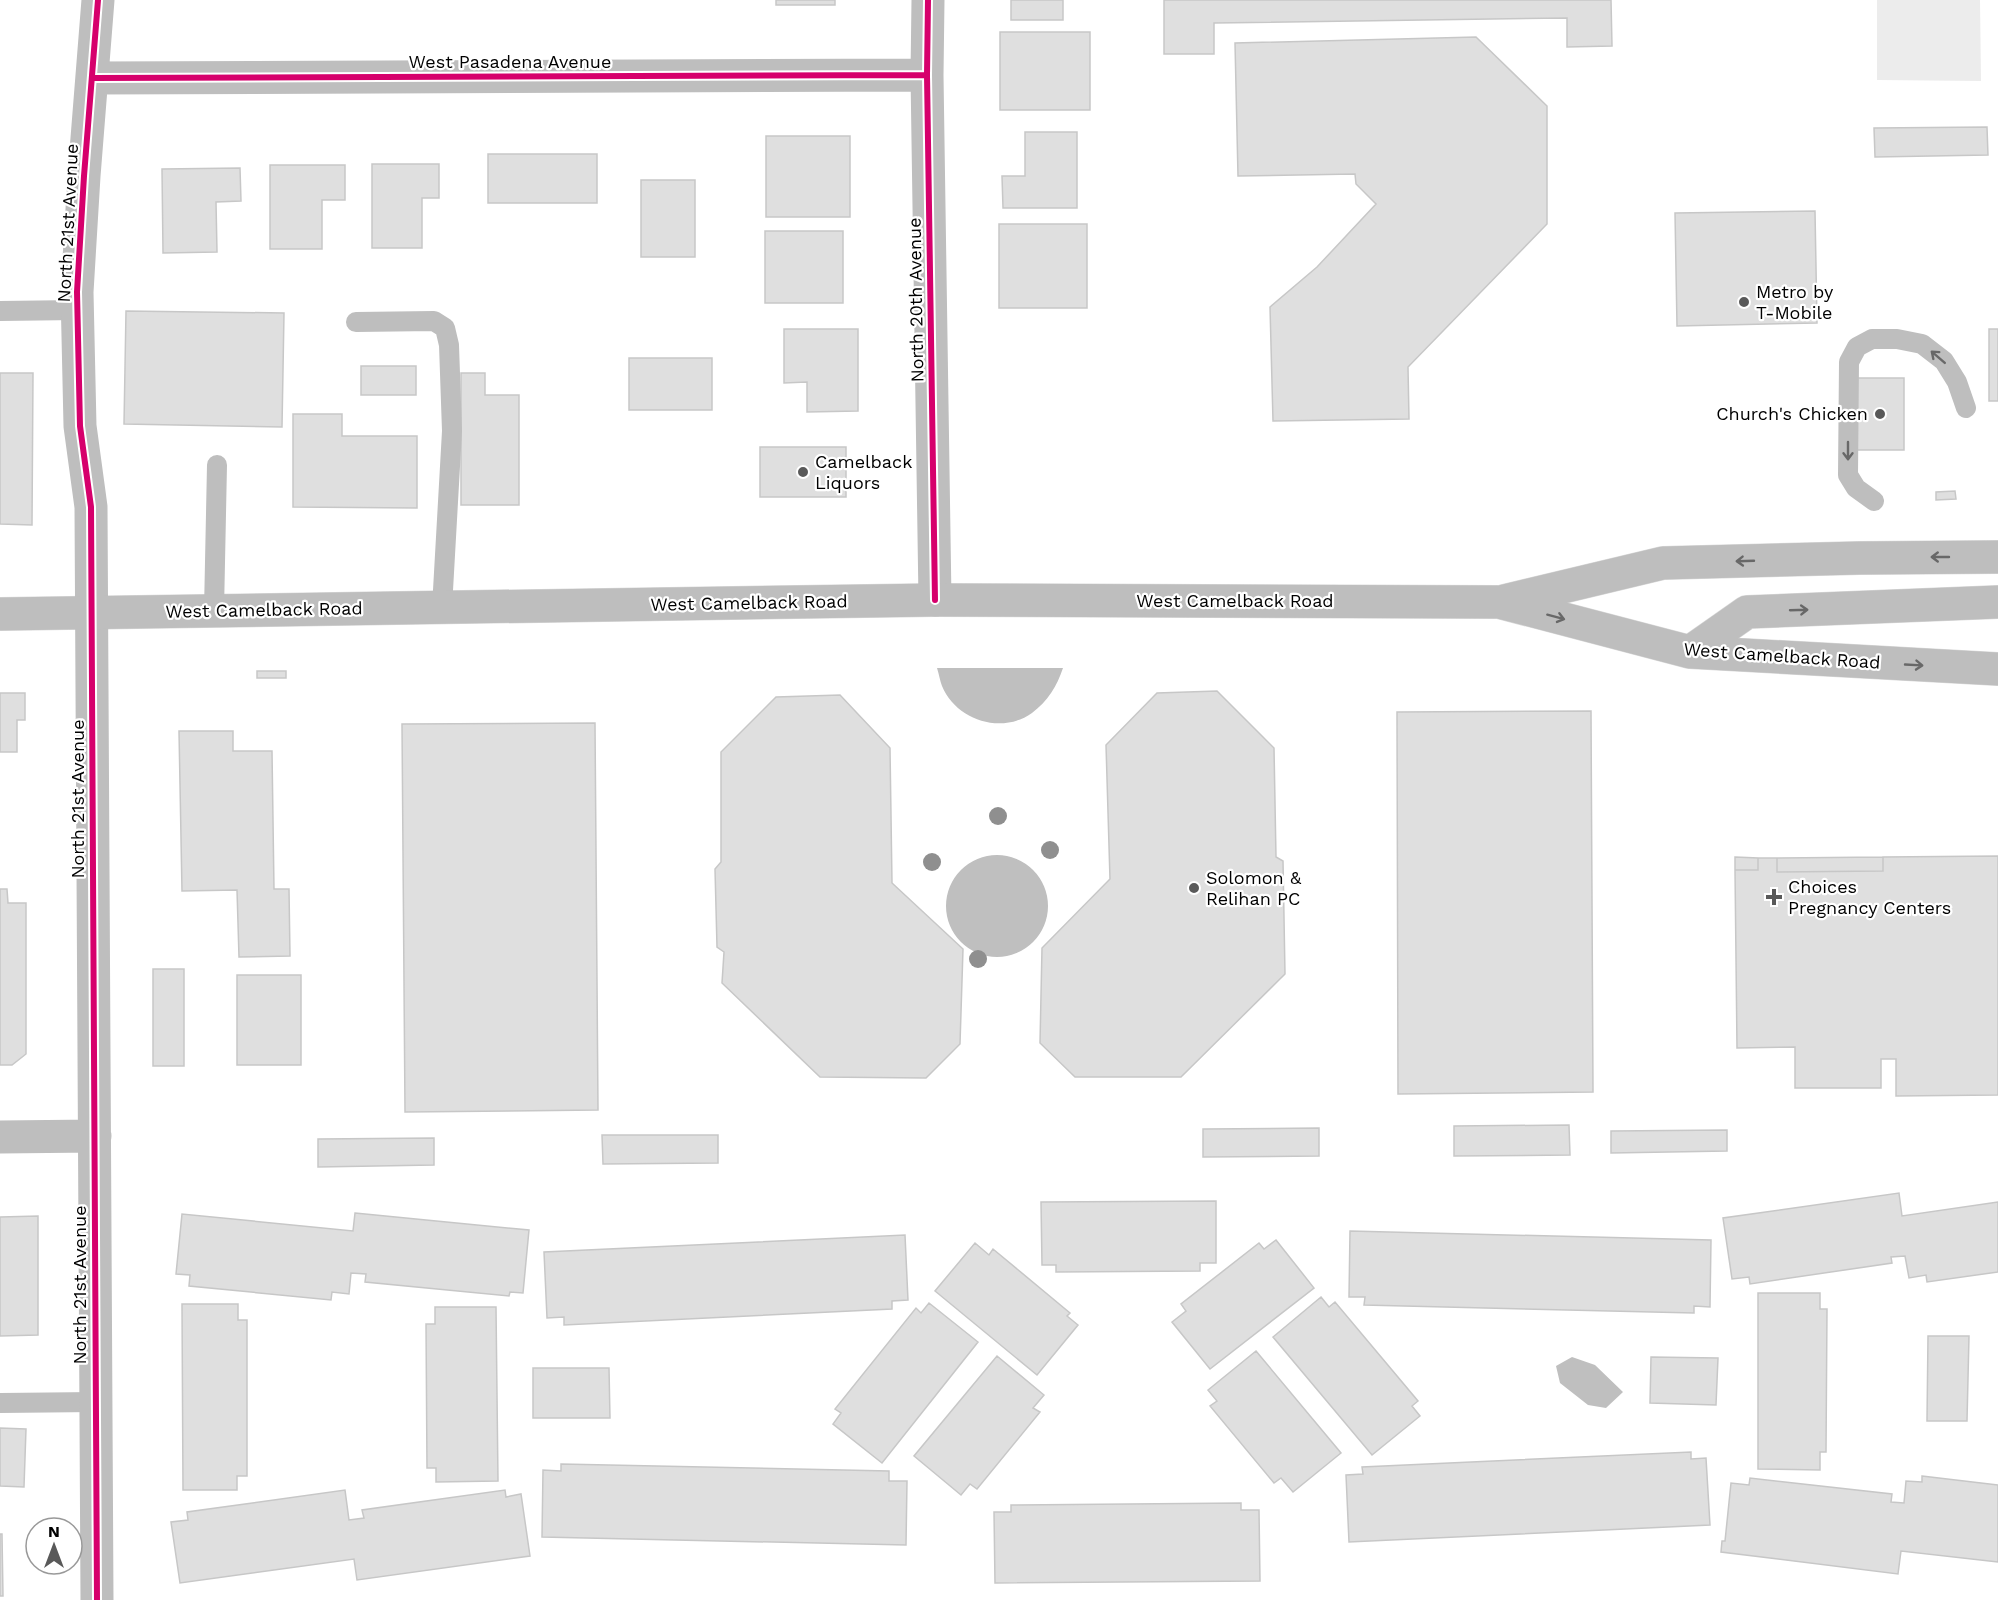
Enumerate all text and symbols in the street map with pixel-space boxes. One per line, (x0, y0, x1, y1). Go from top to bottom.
street label: West Pasadena Avenue (409, 51, 611, 72)
street label: North 21st Avenue (53, 143, 82, 303)
street label: North 20th Avenue (904, 217, 927, 383)
place label: Metro by T-Mobile (1756, 281, 1834, 323)
marker: Metro by T-Mobile (1737, 295, 1751, 309)
one-way arrow (1931, 350, 1946, 364)
place label: Church's Chicken (1716, 403, 1868, 424)
marker: Church's Chicken (1873, 407, 1887, 421)
one-way arrow (1842, 441, 1854, 461)
place label: Camelback Liquors (815, 451, 912, 493)
marker: Camelback Liquors (796, 465, 810, 479)
one-way arrow (1930, 551, 1950, 563)
one-way arrow (1735, 555, 1755, 566)
street label: West Camelback Road (650, 590, 848, 615)
street label: West Camelback Road (1136, 590, 1334, 611)
street label: West Camelback Road (165, 597, 363, 622)
one-way arrow (1789, 605, 1809, 616)
one-way arrow (1546, 612, 1565, 623)
street label: West Camelback Road (1683, 638, 1881, 673)
one-way arrow (1903, 659, 1923, 670)
street label: North 21st Avenue (67, 719, 88, 879)
place label: Solomon & Relihan PC (1206, 867, 1302, 909)
place label: Choices Pregnancy Centers (1788, 876, 1951, 918)
marker: Solomon & Relihan PC (1187, 881, 1201, 895)
marker: Choices Pregnancy Centers (1765, 888, 1783, 906)
street label: North 21st Avenue (69, 1205, 90, 1365)
north arrow (24, 1516, 84, 1576)
text: N (48, 1522, 60, 1541)

